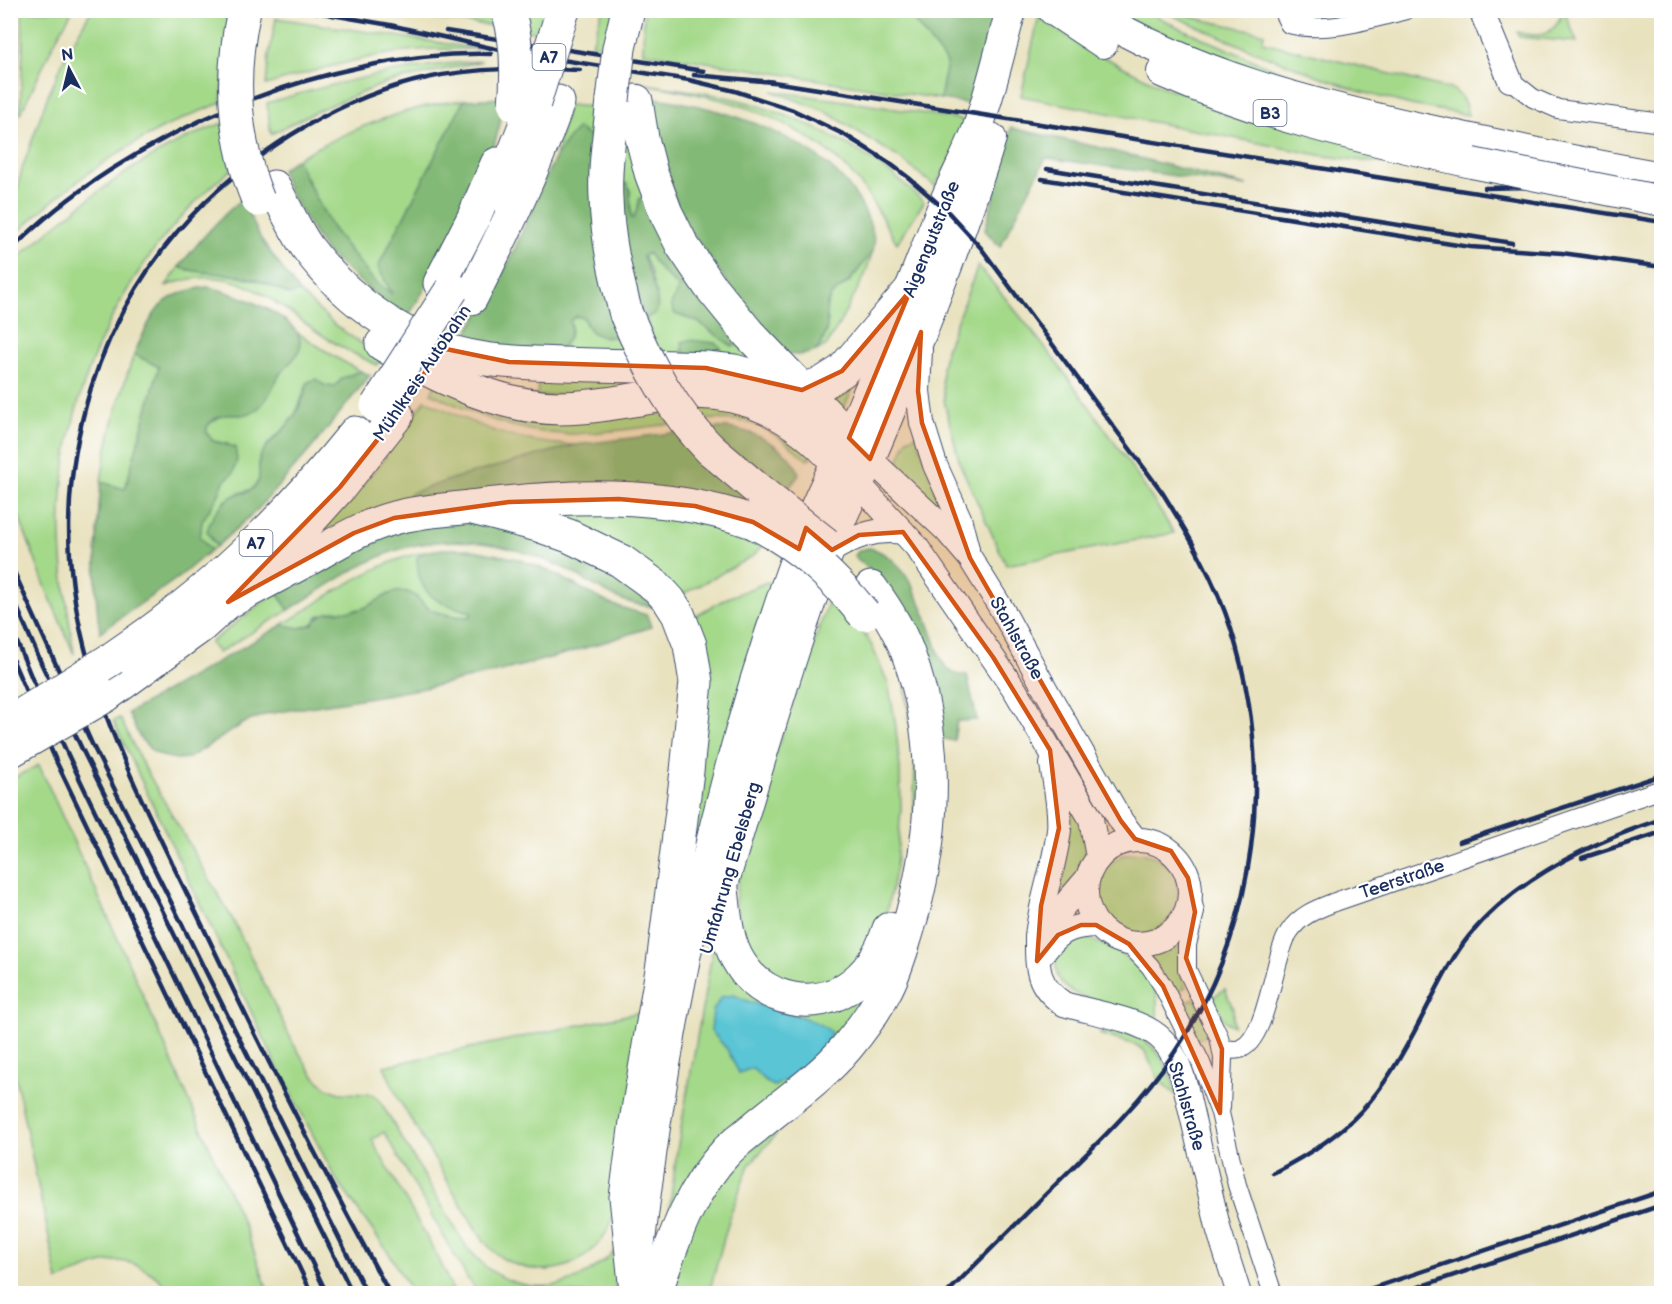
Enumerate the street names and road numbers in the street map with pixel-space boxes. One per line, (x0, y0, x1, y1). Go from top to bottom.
road number: A7 (532, 44, 566, 70)
road number: B3 (1254, 100, 1286, 126)
street label: Aigengutstraße (899, 178, 964, 300)
street label: Mühlkreis Autobahn (369, 301, 476, 445)
road number: A7 (240, 530, 272, 556)
street label: Stahlstraße (985, 593, 1048, 684)
street label: Umfahrung Ebelsberg (696, 780, 765, 957)
street label: Teerstraße (1357, 855, 1448, 904)
street label: Stahlstraße (1164, 1059, 1209, 1153)

